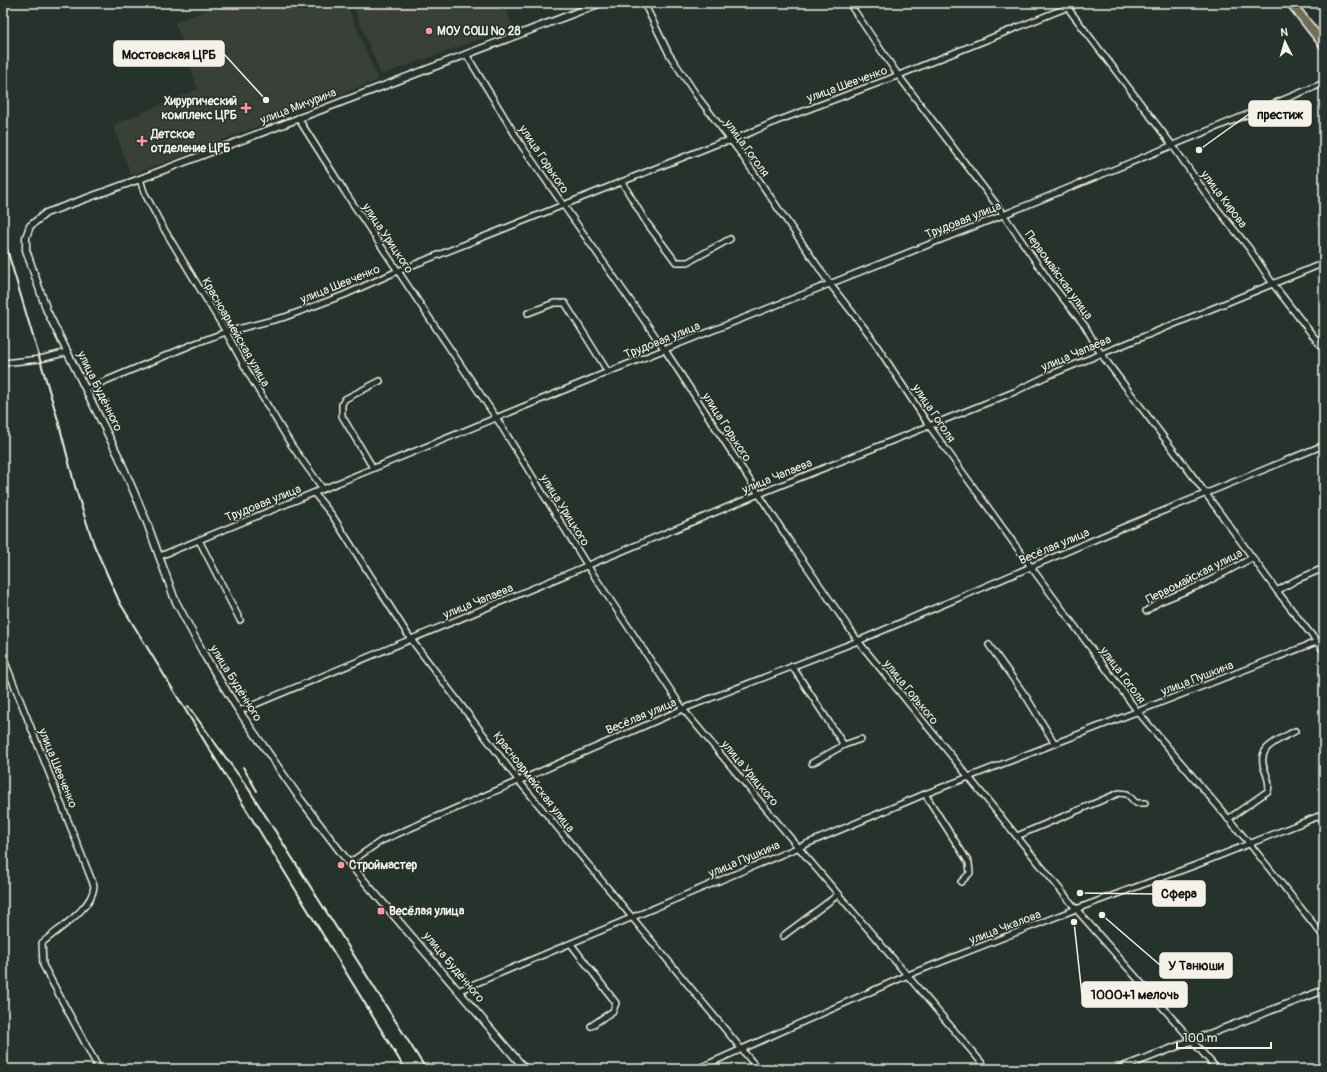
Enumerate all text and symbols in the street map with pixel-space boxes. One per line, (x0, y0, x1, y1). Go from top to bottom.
north arrow (1265, 22, 1305, 62)
place label: МОУ СОШ № 28 (437, 24, 520, 39)
marker: МОУ СОШ № 28 (424, 26, 434, 36)
text: N (1280, 26, 1289, 39)
callout: Мостовская ЦРБ (114, 41, 224, 66)
text: Мостовская ЦРБ (122, 47, 216, 63)
street label: улица Шевченко (804, 63, 890, 106)
street label: улица Мичурина (257, 85, 339, 128)
place label: Хирургический комплекс ЦРБ (162, 94, 237, 123)
callout: престиж (1249, 101, 1311, 126)
marker: Хирургический комплекс ЦРБ (240, 102, 252, 114)
text: престиж (1257, 107, 1304, 123)
street label: улица Гоголя (720, 116, 773, 180)
street label: улица Горького (515, 121, 572, 197)
place label: Детское отделение ЦРБ (150, 127, 230, 156)
marker: Детское отделение ЦРБ (136, 135, 148, 147)
street label: улица Кирова (1196, 167, 1250, 231)
street label: Трудовая улица (923, 198, 1004, 243)
street label: улица Урицкого (358, 200, 417, 277)
street label: Первомайская улица (1021, 228, 1096, 323)
street label: улица Шевченко (297, 261, 383, 308)
street label: Красноармейская улица (198, 275, 273, 390)
street label: Трудовая улица (622, 318, 703, 363)
street label: улица Чапаева (1038, 332, 1114, 375)
street label: улица Будённого (73, 348, 126, 434)
street label: улица Гоголя (908, 380, 959, 446)
street label: улица Горького (698, 389, 755, 465)
street label: улица Чапаева (739, 455, 815, 498)
street label: улица Урицкого (536, 471, 593, 549)
street label: Трудовая улица (223, 481, 304, 526)
street label: Весёлая улица (1017, 525, 1092, 568)
street label: Первомайская улица (1143, 545, 1245, 607)
street label: улица Чапаева (440, 580, 516, 623)
street label: улица Будённого (206, 641, 265, 725)
street label: улица Гоголя (1096, 643, 1149, 707)
street label: улица Горького (879, 656, 942, 728)
street label: улица Пушкина (1158, 658, 1236, 700)
street label: Весёлая улица (604, 695, 679, 738)
street label: улица Шевченко (34, 725, 81, 811)
street label: Красноармейская улица (490, 729, 578, 836)
street label: улица Урицкого (717, 737, 782, 810)
street label: улица Пушкина (705, 837, 783, 882)
place label: Строймастер (349, 858, 418, 873)
marker: Строймастер (336, 860, 346, 870)
callout: Сфера (1153, 881, 1205, 906)
text: Сфера (1161, 886, 1197, 902)
place label: Весёлая улица (389, 904, 465, 919)
marker: Весёлая улица (376, 906, 386, 916)
street label: улица Чкалова (966, 907, 1044, 948)
street label: улица Будённого (419, 928, 488, 1006)
callout: У Танюши (1160, 953, 1232, 978)
text: У Танюши (1168, 958, 1224, 974)
callout: 1000+1 мелочь (1082, 982, 1187, 1007)
text: 1000+1 мелочь (1091, 987, 1179, 1003)
scale bar (1177, 1024, 1271, 1050)
text: 100 m (1183, 1031, 1218, 1046)

